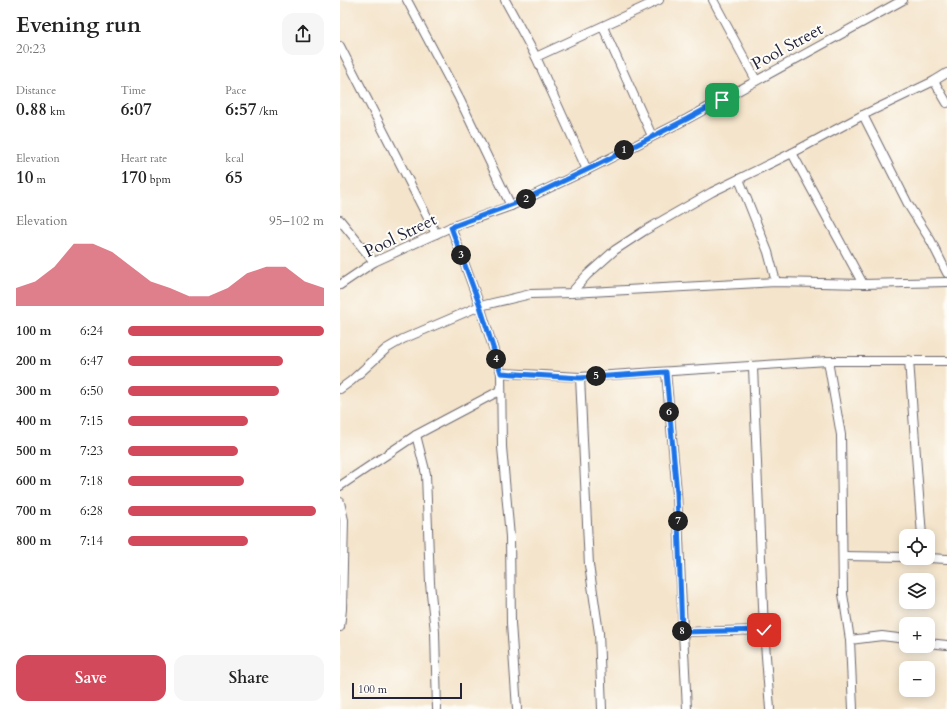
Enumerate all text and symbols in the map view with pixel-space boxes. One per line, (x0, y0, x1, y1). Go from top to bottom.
text: Evening run (16, 10, 141, 40)
button: share (282, 13, 324, 55)
street label: Pool Street (747, 17, 828, 75)
text: 20:23 (16, 40, 46, 58)
text: Distance (16, 83, 56, 98)
text: Time (121, 83, 146, 98)
text: Pace (225, 83, 247, 98)
pin (705, 83, 739, 117)
icon: arrive (711, 89, 733, 111)
text: 0.88 (16, 98, 47, 121)
text: 6:07 (121, 98, 152, 121)
text: 6:57 (225, 98, 256, 121)
text: km (47, 104, 65, 119)
text: /km (256, 104, 278, 119)
pin: 1 (614, 140, 634, 160)
text: 1 (621, 142, 627, 157)
text: Elevation (16, 151, 60, 166)
text: Heart rate (121, 151, 167, 166)
text: kcal (225, 151, 244, 166)
text: 10 (16, 166, 33, 189)
text: 170 (121, 166, 147, 189)
text: 65 (225, 166, 243, 189)
text: m (33, 172, 46, 187)
text: bpm (147, 172, 171, 187)
pin: 2 (516, 189, 536, 209)
text: 2 (523, 191, 529, 206)
street label: Pool Street (360, 208, 441, 263)
text: Elevation (16, 212, 68, 230)
text: 95–102 m (269, 212, 324, 230)
pin: 3 (451, 245, 471, 265)
text: 3 (458, 247, 464, 262)
text: 100 m (16, 322, 51, 340)
text: 6:24 (80, 322, 103, 340)
pin: 4 (486, 349, 506, 369)
text: 4 (493, 351, 499, 366)
text: 200 m (16, 352, 51, 370)
text: 6:47 (80, 352, 103, 370)
pin: 5 (586, 366, 606, 386)
text: 5 (593, 368, 599, 383)
text: 300 m (16, 382, 51, 400)
text: 6:50 (80, 382, 103, 400)
pin: 6 (659, 402, 679, 422)
text: 6 (666, 404, 672, 419)
text: 400 m (16, 412, 51, 430)
text: 7:15 (80, 412, 103, 430)
text: 500 m (16, 442, 51, 460)
text: 7:23 (80, 442, 103, 460)
text: 600 m (16, 472, 51, 490)
text: 7:18 (80, 472, 103, 490)
text: 700 m (16, 502, 51, 520)
text: 6:28 (80, 502, 103, 520)
pin: 7 (668, 511, 688, 531)
text: 7 (675, 513, 681, 528)
map controls (899, 529, 935, 697)
button: locate (899, 529, 935, 565)
text: 800 m (16, 532, 51, 550)
text: 7:14 (80, 532, 103, 550)
button: layers (899, 573, 935, 609)
pin (747, 613, 781, 647)
button: + (899, 617, 935, 653)
icon: check (753, 619, 775, 641)
pin: 8 (672, 621, 692, 641)
text: 8 (679, 623, 685, 638)
button: Save (16, 655, 166, 701)
button: Share (174, 655, 324, 701)
button: − (899, 661, 935, 697)
scale bar (352, 681, 462, 700)
text: 100 m (358, 682, 387, 697)

